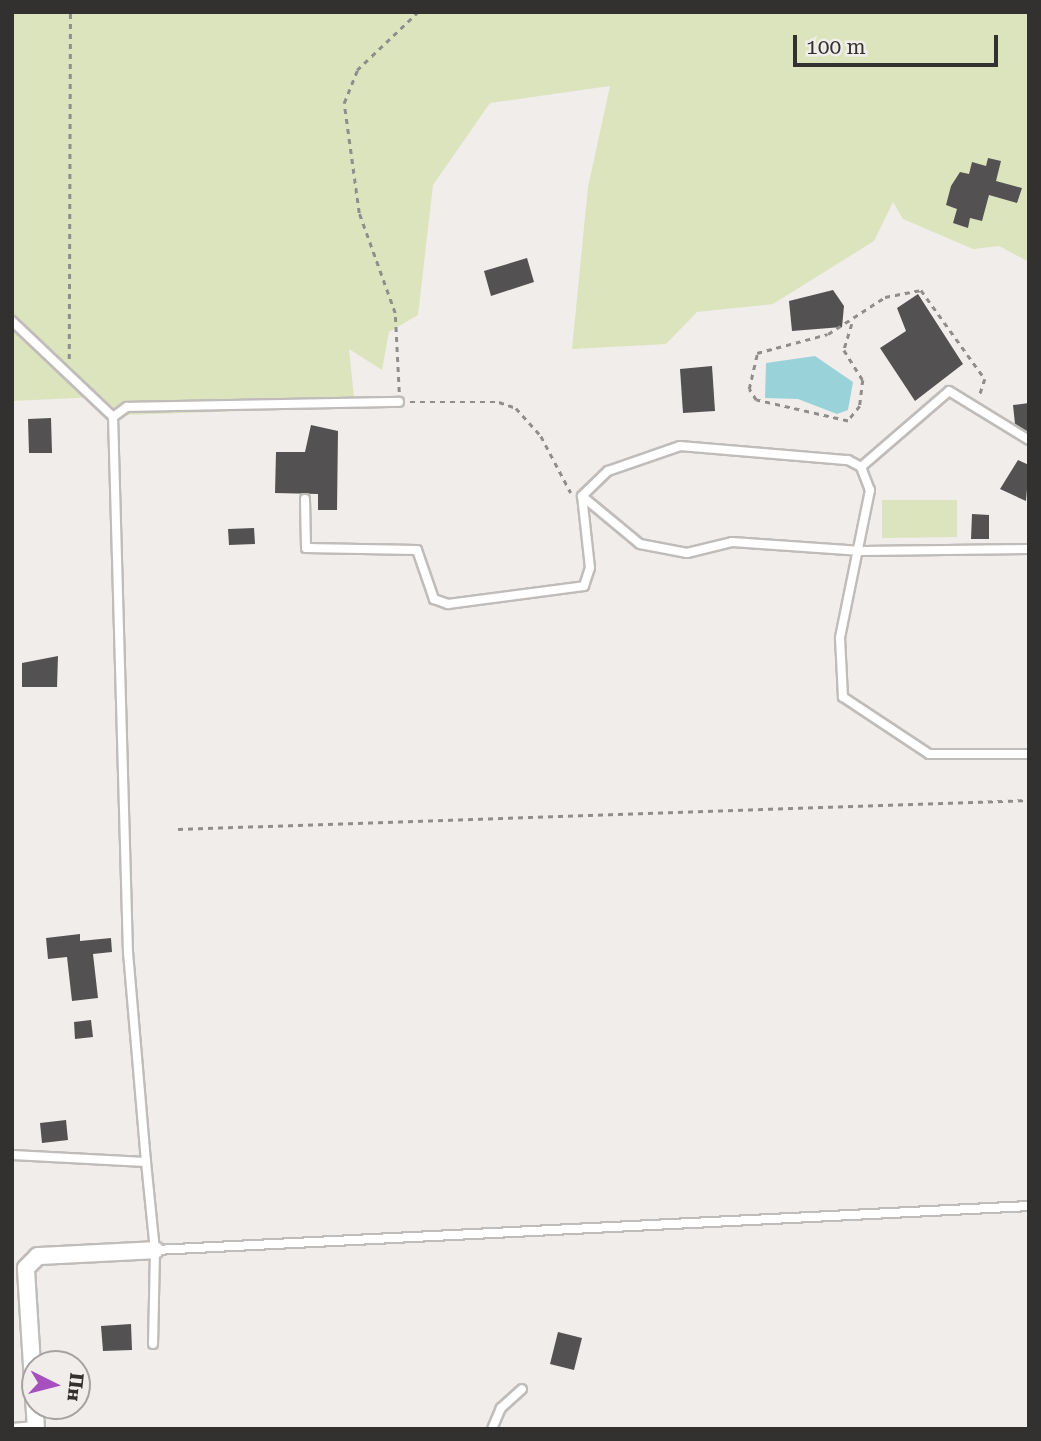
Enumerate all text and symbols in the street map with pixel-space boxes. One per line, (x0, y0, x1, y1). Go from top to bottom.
scale bar (796, 21, 1001, 65)
text: 100 m (806, 35, 866, 59)
north arrow (21, 1350, 91, 1420)
text: Пн (62, 1372, 88, 1402)

